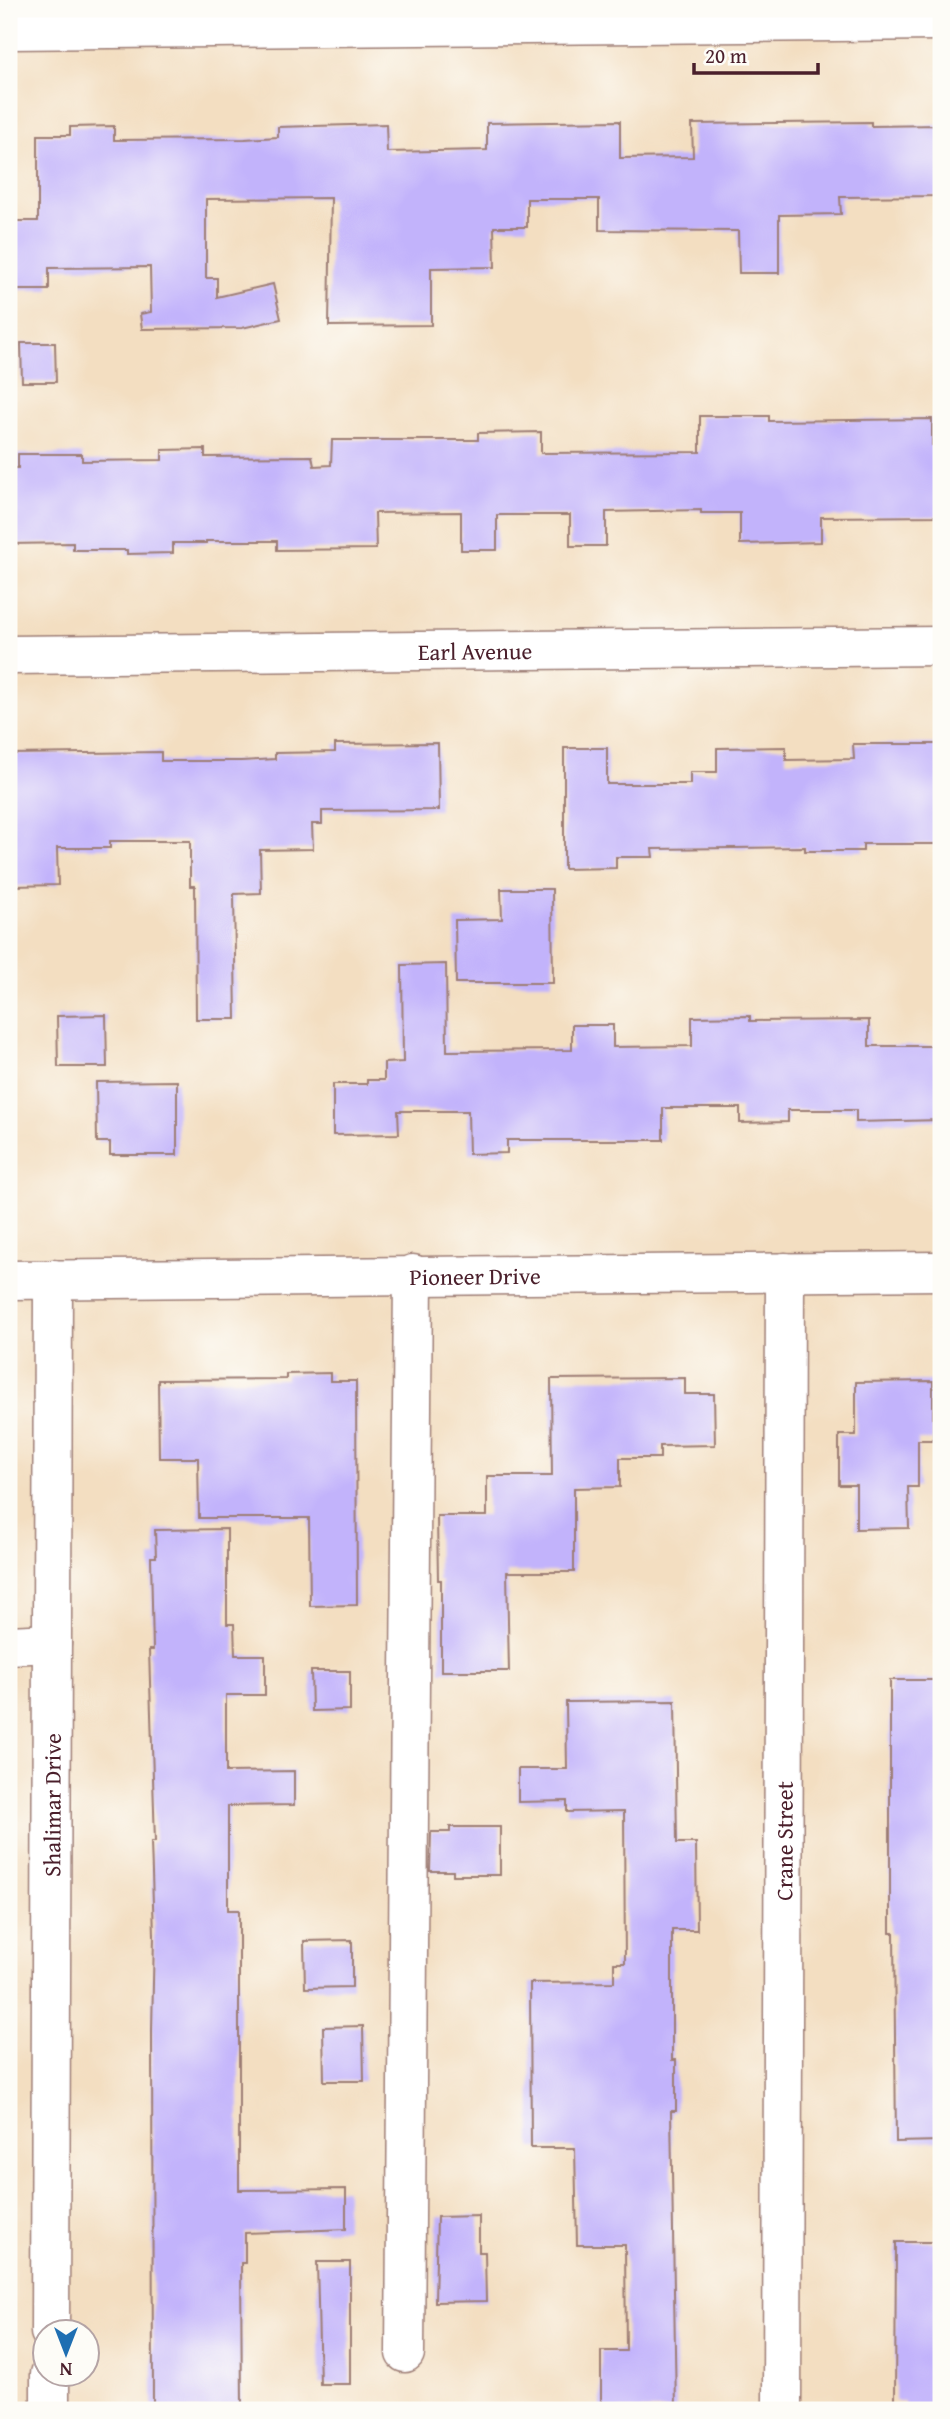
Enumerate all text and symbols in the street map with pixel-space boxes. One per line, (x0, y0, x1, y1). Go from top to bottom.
scale bar (694, 32, 819, 76)
text: 20 m (705, 40, 747, 71)
street label: Earl Avenue (418, 633, 532, 668)
street label: Pioneer Drive (409, 1258, 541, 1293)
street label: Shalimar Drive (35, 1733, 68, 1877)
street label: Crane Street (767, 1781, 800, 1901)
north arrow (32, 2318, 102, 2388)
text: N (59, 2356, 72, 2384)

